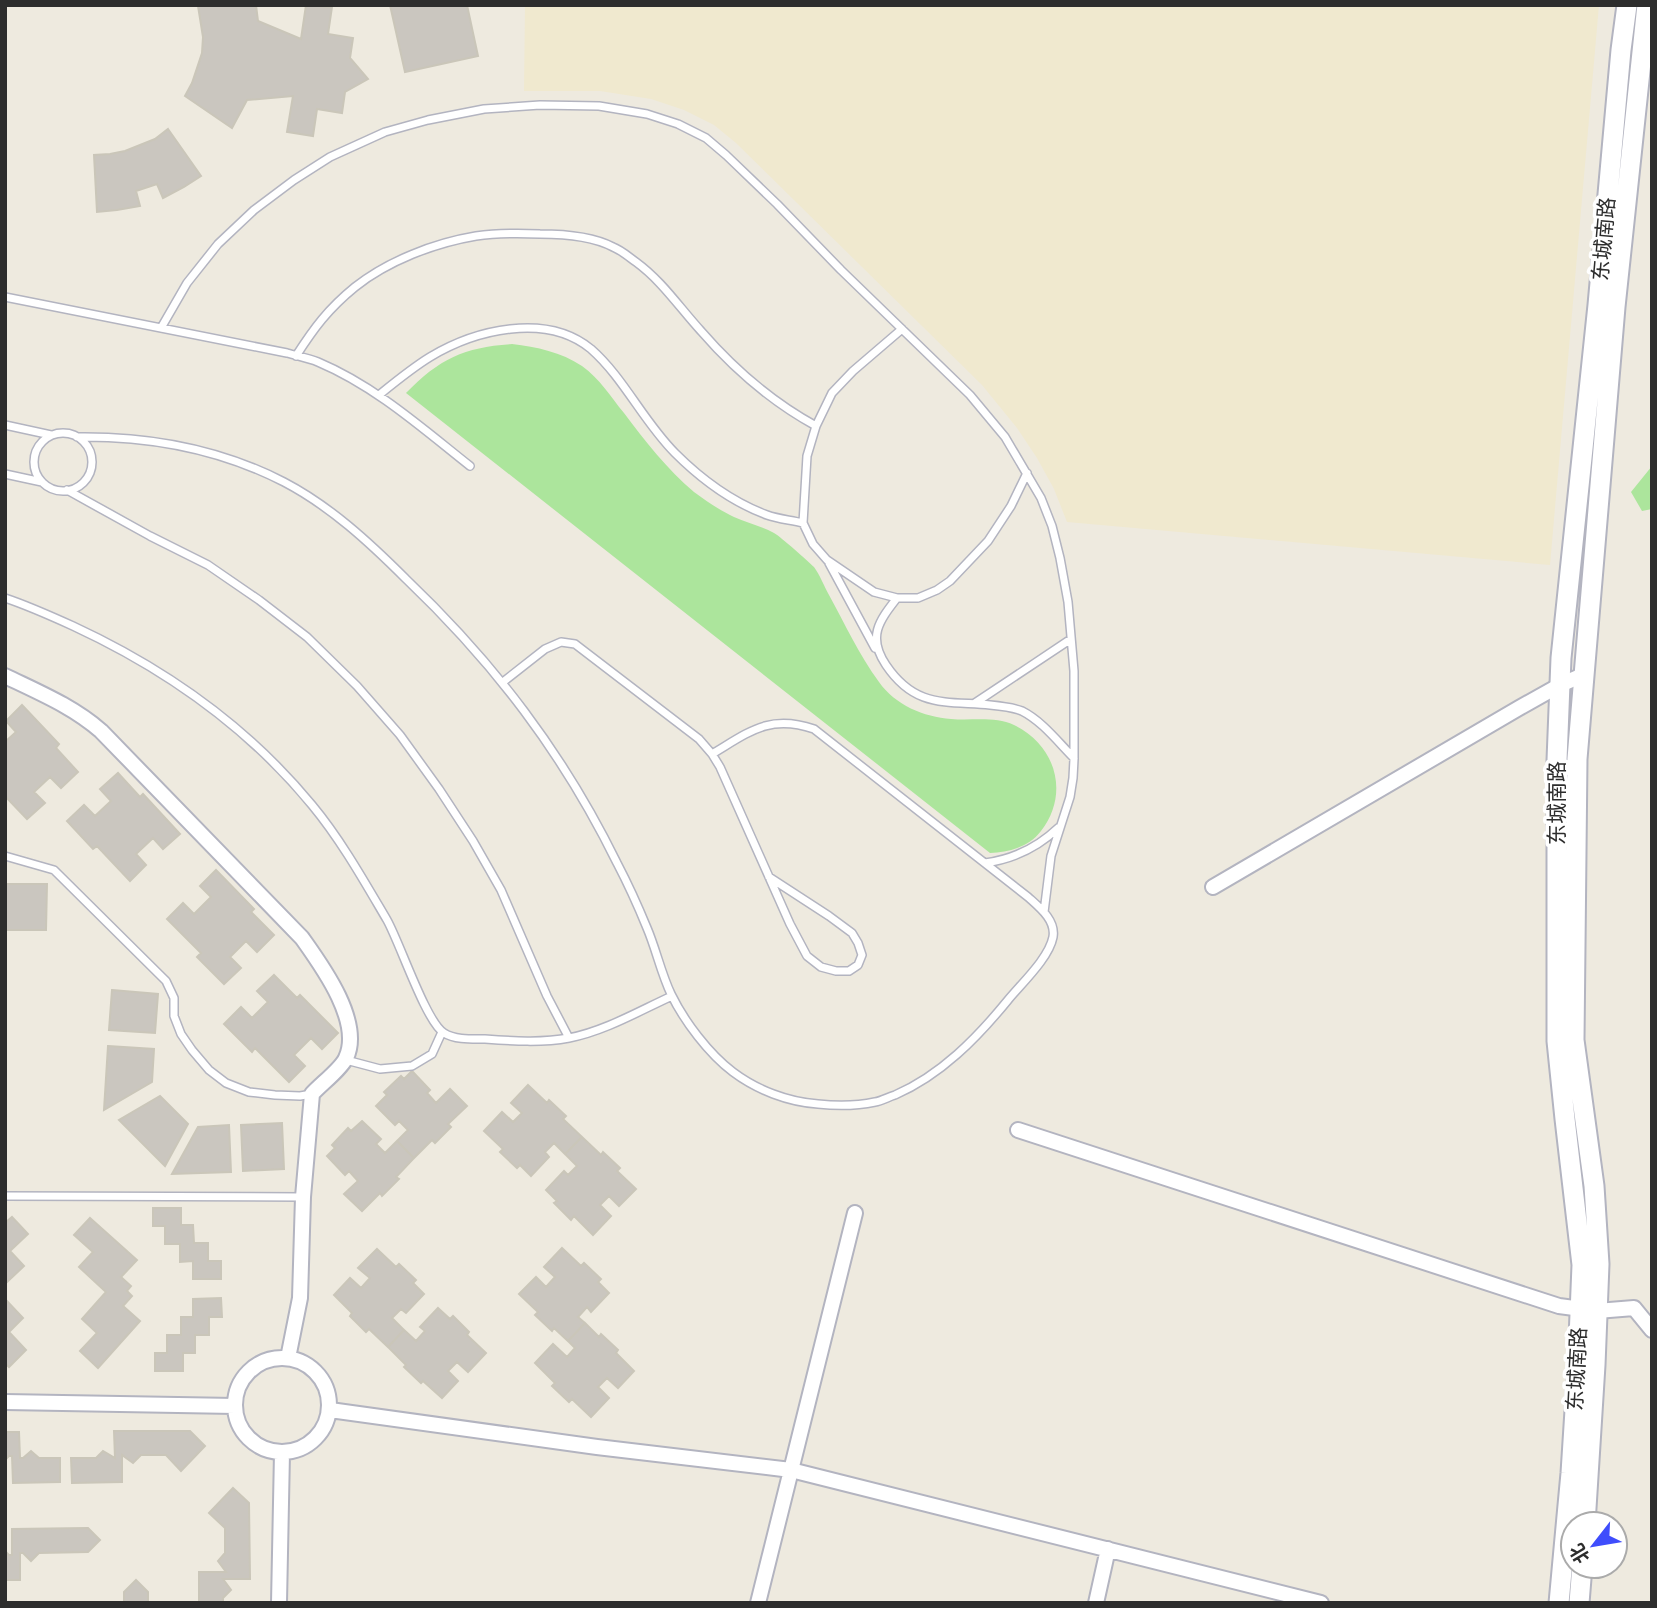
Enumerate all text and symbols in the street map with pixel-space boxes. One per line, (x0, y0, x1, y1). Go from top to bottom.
street label: 东城南路 (1585, 196, 1623, 282)
street label: 东城南路 (1542, 761, 1572, 845)
street label: 东城南路 (1560, 1326, 1594, 1412)
north arrow (1559, 1510, 1629, 1580)
text: 北 (1563, 1538, 1596, 1569)

